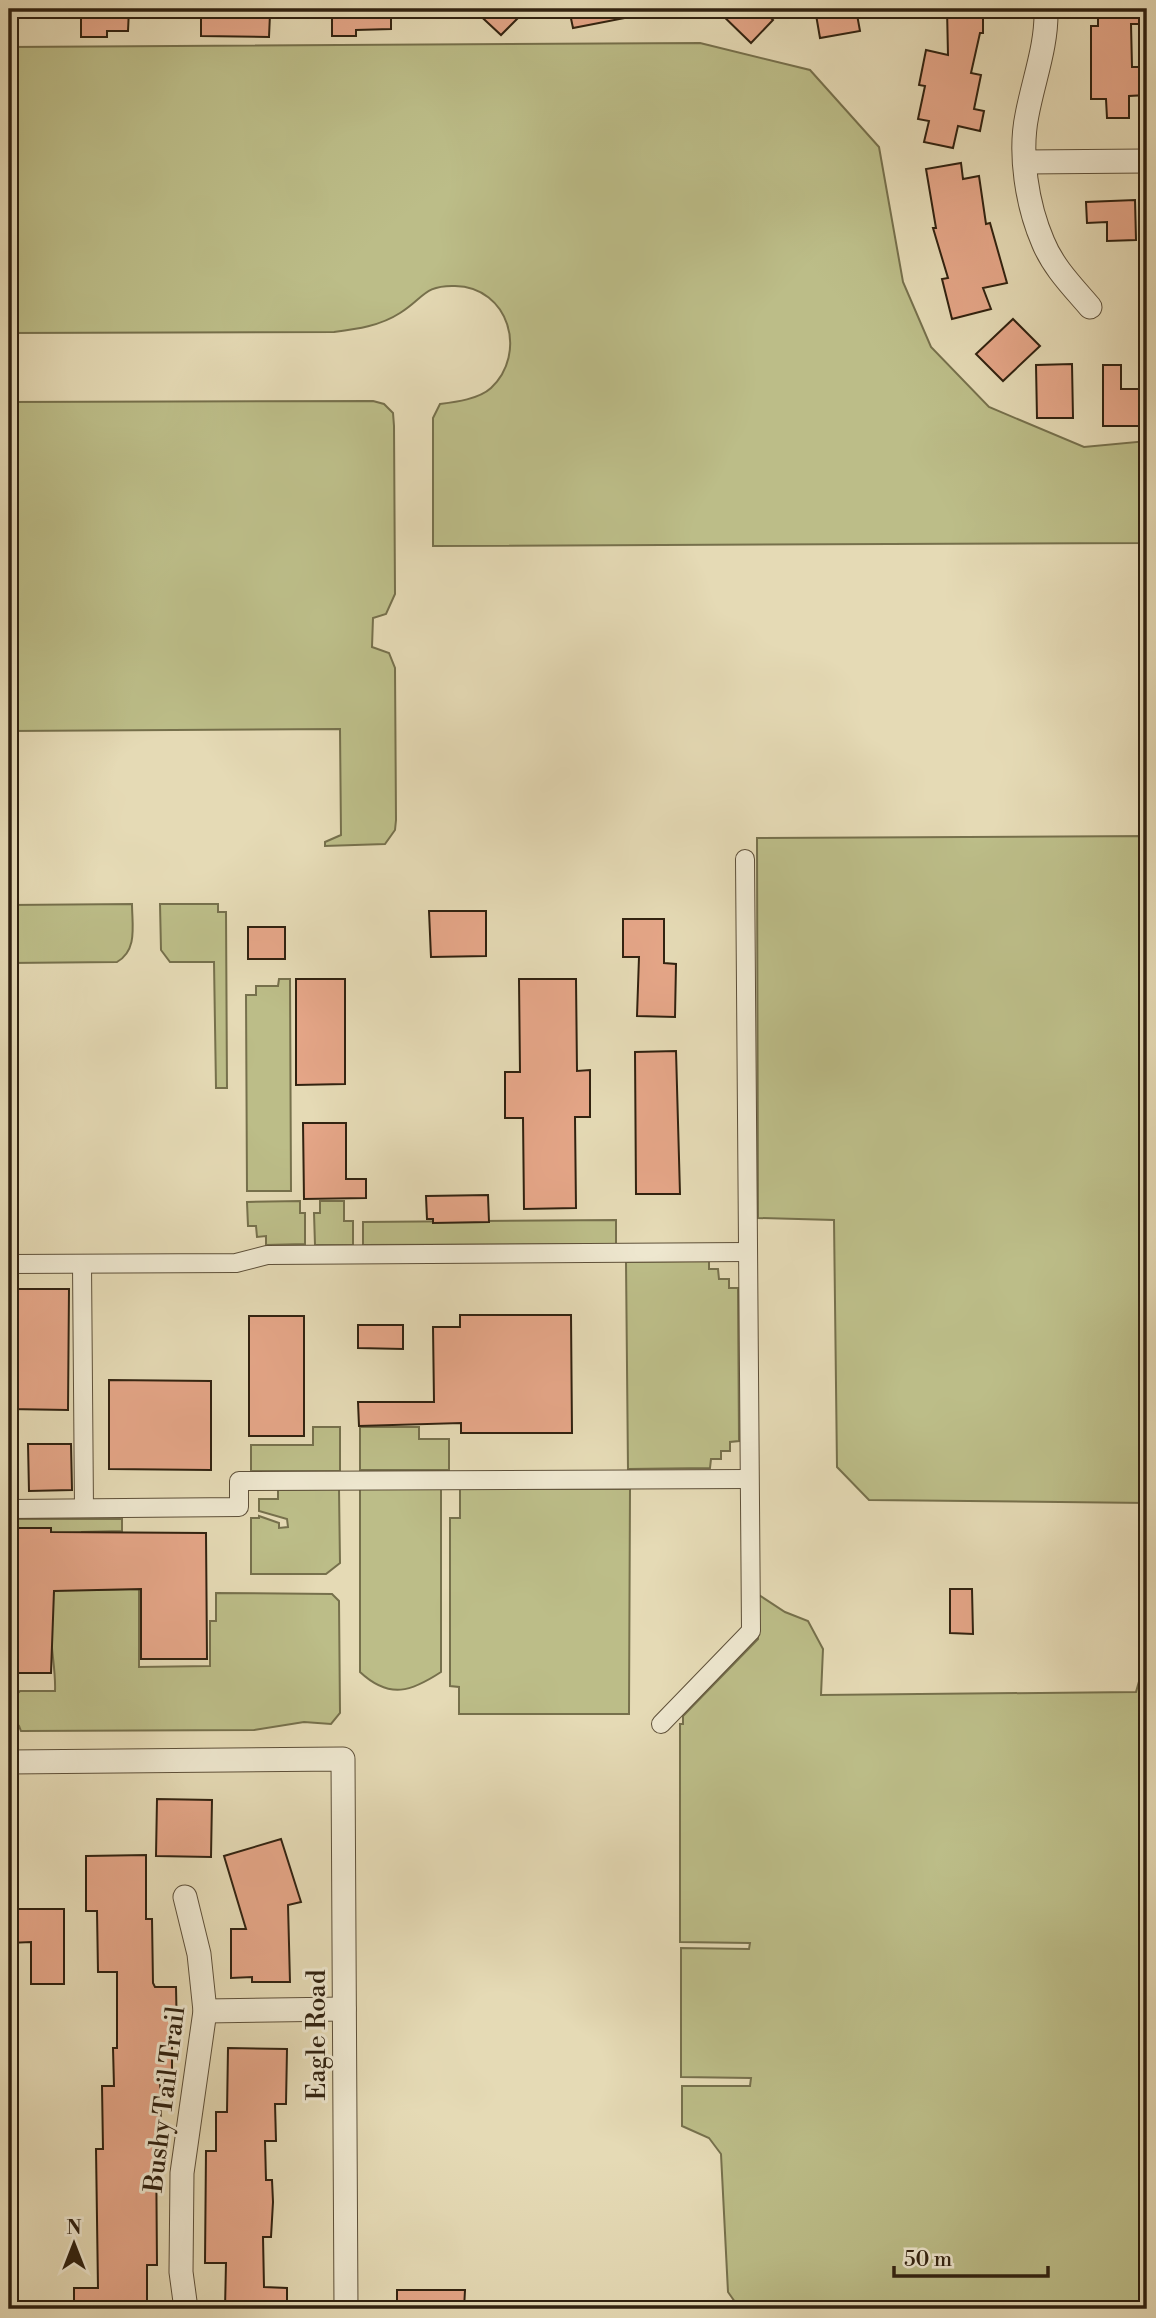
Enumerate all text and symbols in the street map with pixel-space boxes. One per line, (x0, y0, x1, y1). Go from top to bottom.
street label: Eagle Road (301, 1969, 333, 2101)
street label: Bushy Tail Trail (138, 2004, 192, 2195)
north arrow (38, 2210, 108, 2280)
text: N (66, 2216, 82, 2240)
scale bar (894, 2234, 1048, 2278)
text: 50 m (904, 2247, 952, 2273)

